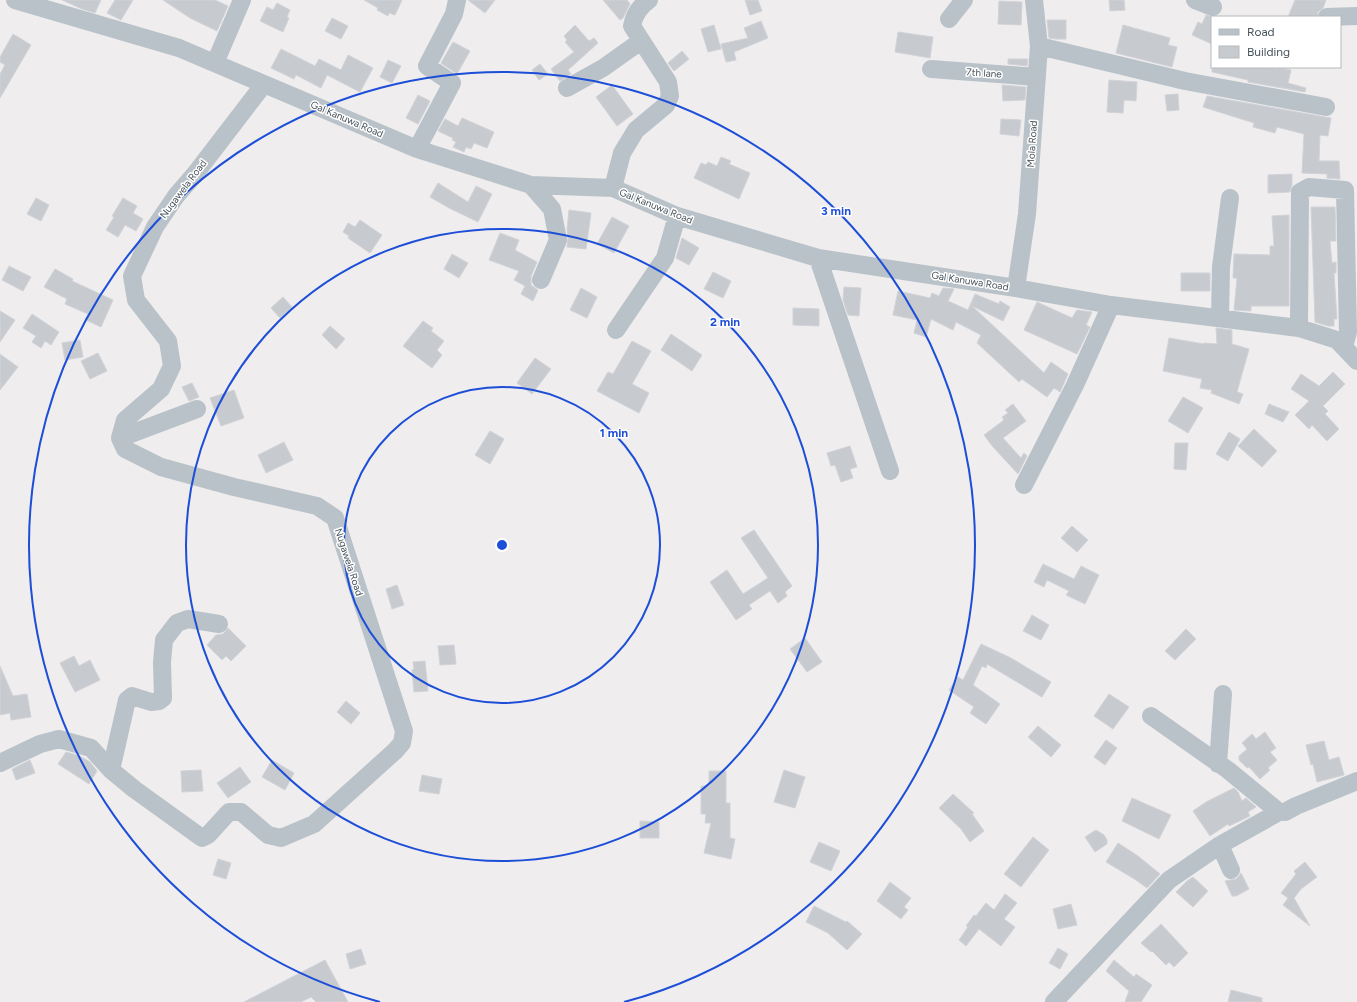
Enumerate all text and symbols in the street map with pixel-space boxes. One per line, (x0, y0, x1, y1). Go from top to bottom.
legend (1211, 16, 1341, 68)
text: Road (1247, 25, 1275, 39)
text: Building (1247, 45, 1290, 59)
street label: 7th lane (966, 65, 1003, 81)
street label: Gal Kanuwa Road (309, 98, 386, 140)
street label: Mola Road (1024, 120, 1040, 168)
street label: Nugawela Road (157, 157, 209, 221)
street label: Gal Kanuwa Road (617, 185, 695, 227)
text: 3 min (821, 204, 851, 218)
street label: Gal Kanuwa Road (930, 268, 1010, 294)
text: 2 min (710, 315, 740, 329)
text: 1 min (600, 426, 628, 440)
street label: Nugawela Road (332, 527, 366, 598)
centre of rings (495, 538, 509, 552)

